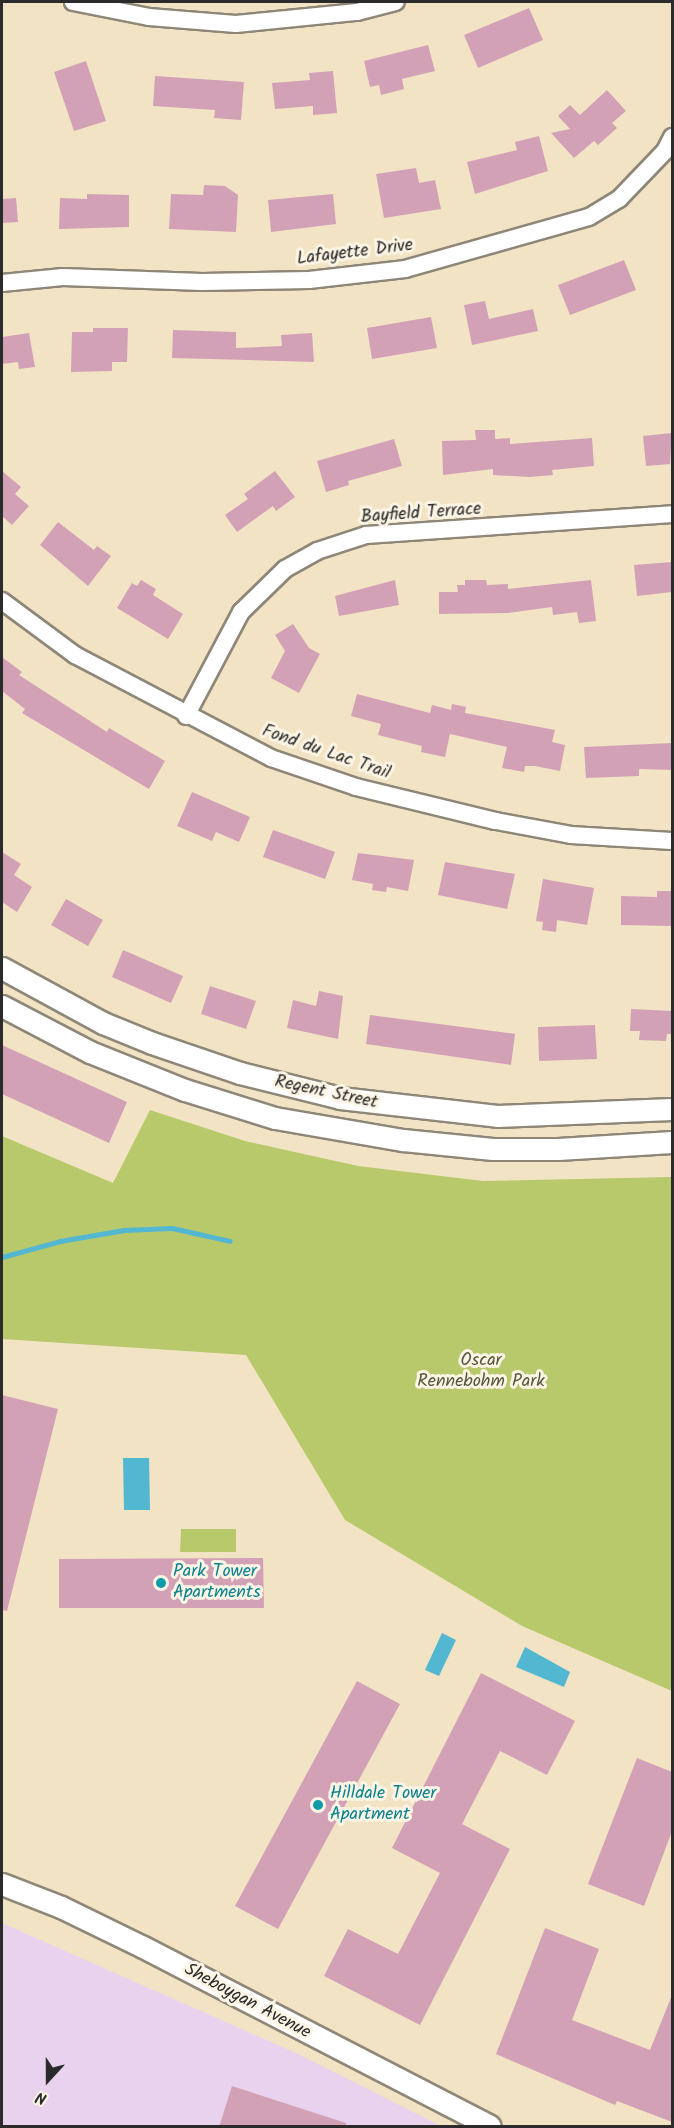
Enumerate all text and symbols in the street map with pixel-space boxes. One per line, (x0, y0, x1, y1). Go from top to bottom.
street label: Lafayette Drive (296, 235, 414, 271)
street label: Bayfield Terrace (360, 499, 482, 529)
street label: Fond du Lac Trail (259, 721, 393, 785)
street label: Regent Street (273, 1072, 379, 1114)
park label: Oscar Rennebohm Park (417, 1351, 545, 1394)
place label: Park Tower Apartments (173, 1562, 261, 1604)
marker: Park Tower Apartments (154, 1576, 168, 1590)
place label: Hilldale Tower Apartment (330, 1784, 436, 1826)
marker: Hilldale Tower Apartment (311, 1798, 325, 1812)
street label: Sheboygan Avenue (180, 1960, 314, 2044)
north arrow (18, 2050, 78, 2110)
text: N (32, 2084, 51, 2111)

